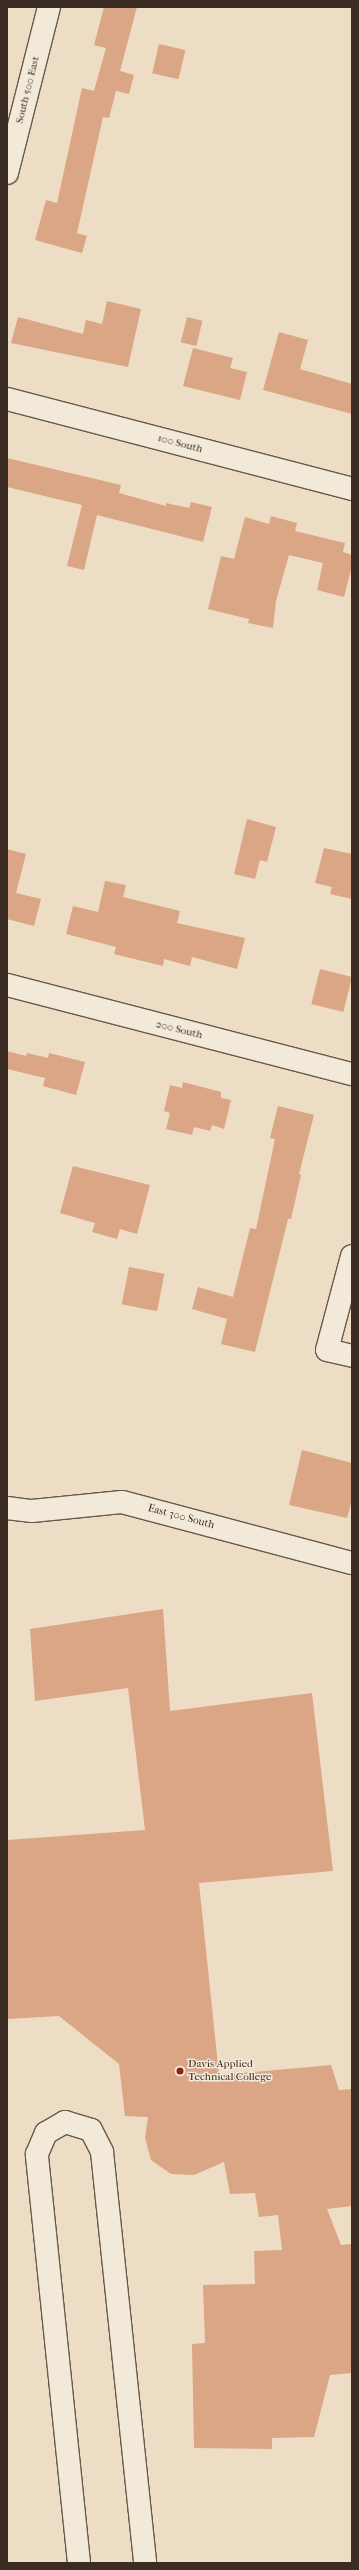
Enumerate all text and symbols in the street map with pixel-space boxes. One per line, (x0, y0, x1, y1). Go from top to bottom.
street label: South 500 East (13, 55, 43, 125)
street label: 100 South (156, 432, 204, 456)
street label: 200 South (154, 1018, 204, 1042)
street label: East 300 South (146, 1502, 216, 1532)
place label: Davis Applied Technical College (188, 2058, 271, 2084)
marker: Davis Applied Technical College (175, 2066, 185, 2076)

